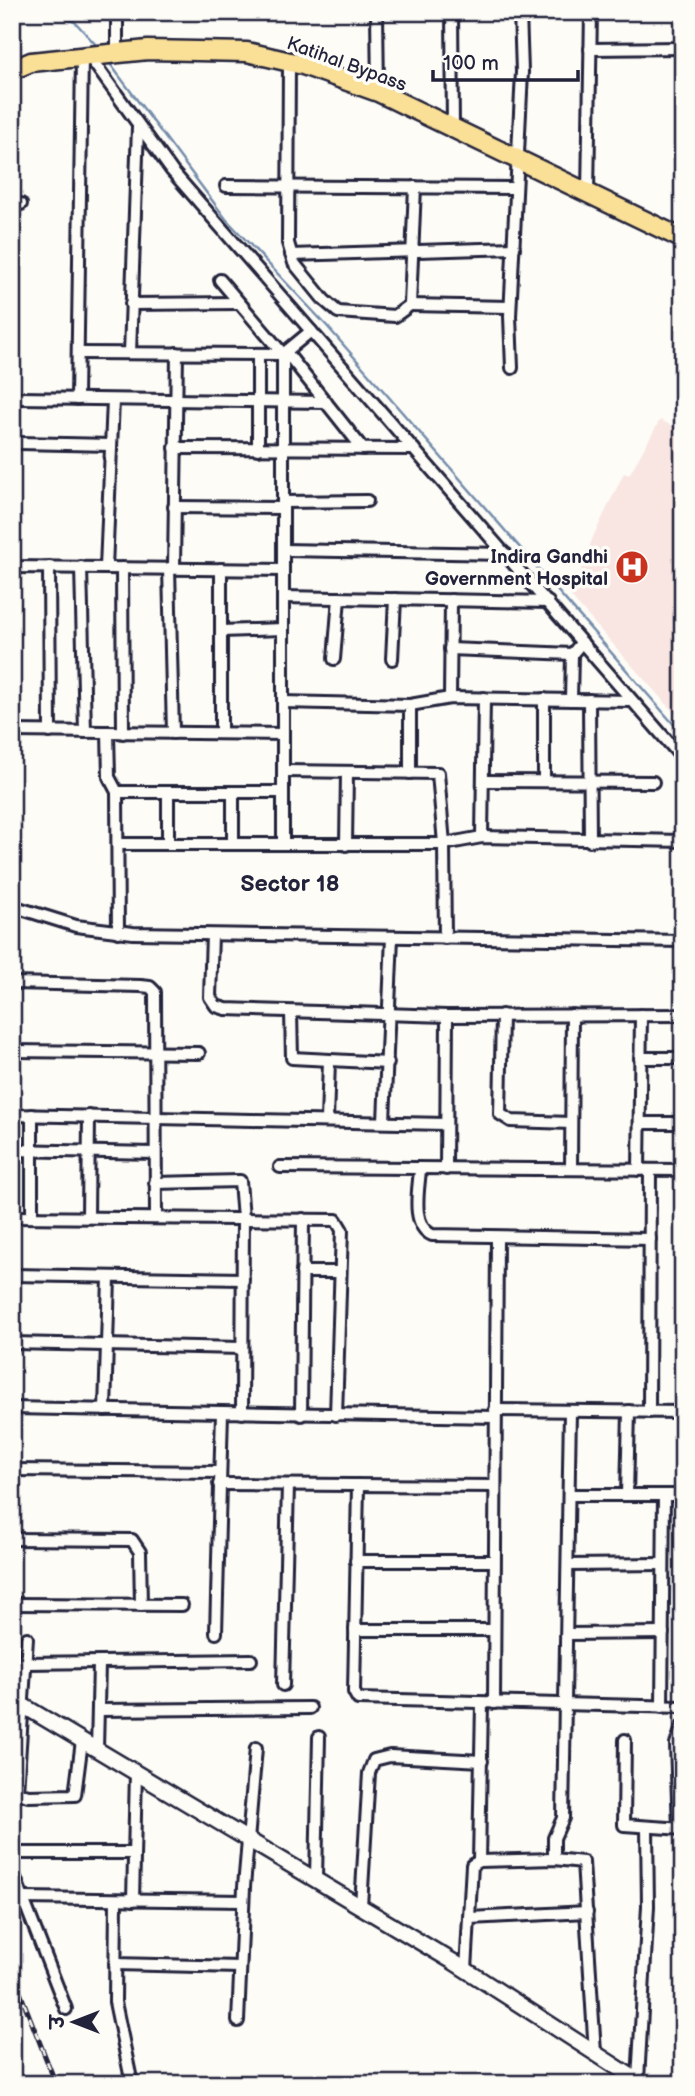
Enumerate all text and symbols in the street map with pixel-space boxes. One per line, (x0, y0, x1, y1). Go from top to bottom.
street label: Katihal Bypass (283, 32, 410, 97)
scale bar (433, 38, 578, 82)
text: 100 m (443, 51, 499, 76)
place label: Indira Gandhi Government Hospital (425, 546, 608, 591)
hospital icon: Indira Gandhi Government Hospital (613, 548, 651, 586)
district label: Sector 18 (240, 870, 340, 898)
north arrow (38, 1988, 108, 2058)
text: उ (47, 2013, 70, 2030)

